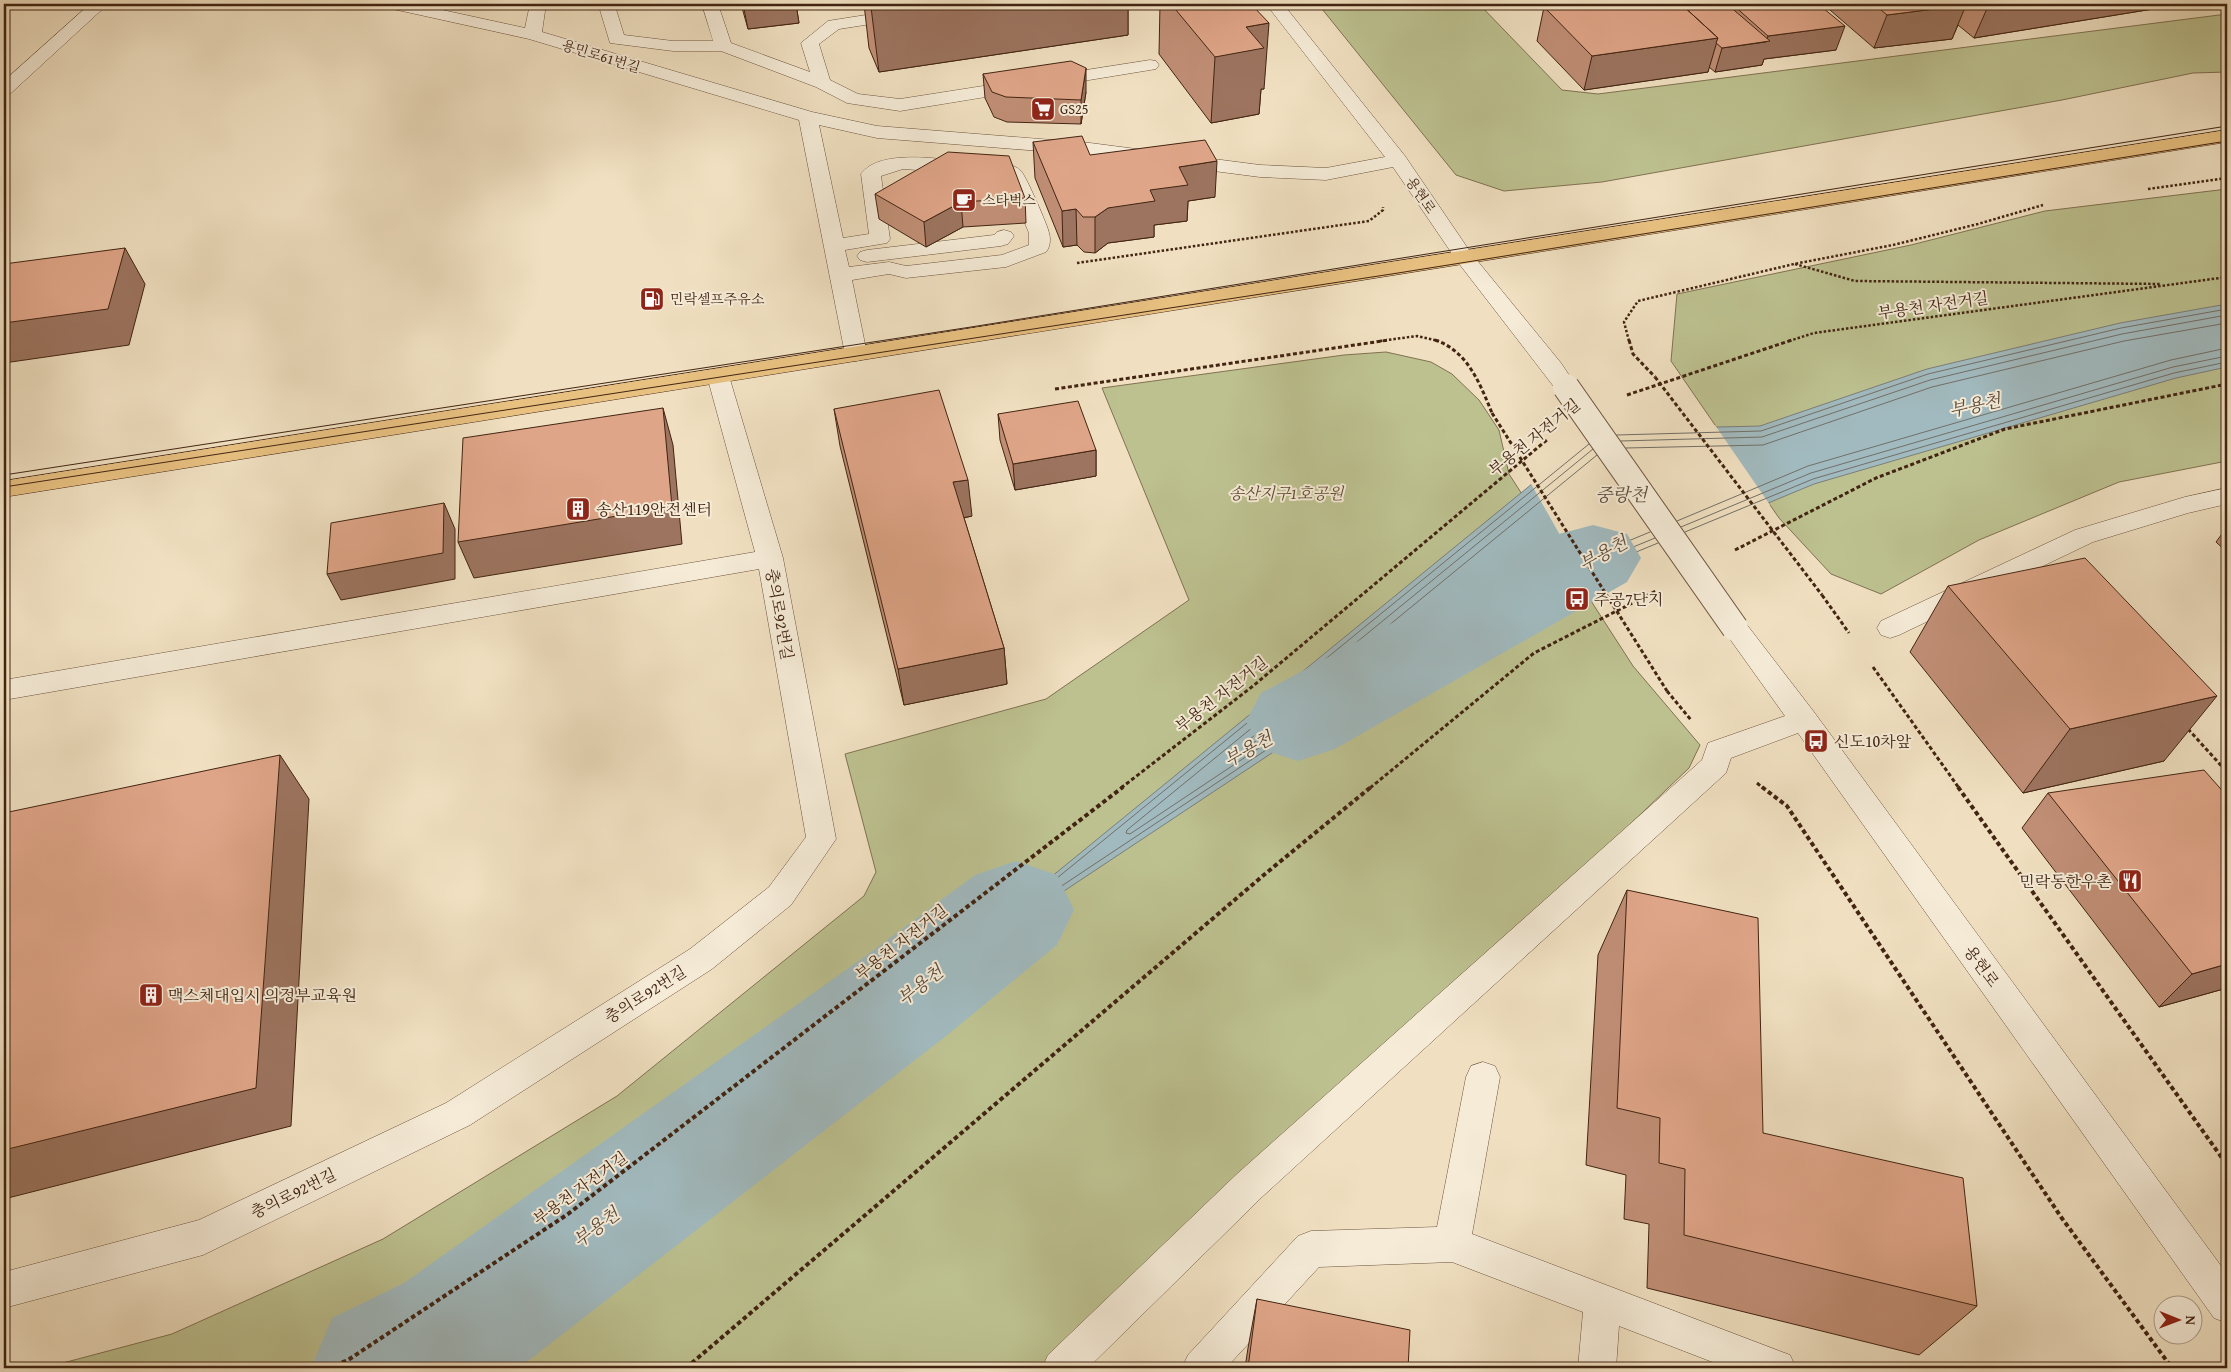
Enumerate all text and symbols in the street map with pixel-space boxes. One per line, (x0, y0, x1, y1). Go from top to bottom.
street label: 용민로61번길 (559, 35, 643, 77)
supermarket icon: GS25 (1030, 96, 1056, 122)
place label: GS25 (1060, 99, 1089, 119)
street label: 용현로 (1401, 173, 1441, 218)
cafe icon: 스타벅스 (951, 187, 977, 213)
place label: 스타벅스 (982, 190, 1037, 210)
street label: 부용천 자전거길 (1876, 285, 1990, 325)
fuel station icon: 민락셀프주유소 (639, 286, 665, 312)
place label: 민락셀프주유소 (670, 289, 765, 309)
water label: 부용천 (1947, 386, 2005, 424)
street label: 부용천 자전거길 (1483, 393, 1585, 481)
park label: 송산지구1호공원 (1229, 481, 1345, 505)
water label: 중랑천 (1595, 481, 1649, 508)
building icon: 송산119안전센터 (565, 496, 591, 522)
place label: 송산119안전센터 (596, 497, 712, 521)
water label: 부용천 (1574, 528, 1634, 577)
street label: 충의로92번길 (760, 566, 800, 662)
bus stop icon: 주공7단지 (1564, 586, 1590, 612)
place label: 주공7단지 (1594, 587, 1664, 611)
street label: 부용천 자전거길 (1170, 650, 1272, 738)
water label: 부용천 (1219, 724, 1279, 773)
bus stop icon: 신도10차앞 (1803, 728, 1829, 754)
place label: 신도10차앞 (1834, 729, 1912, 753)
restaurant icon: 민락동한우촌 (2117, 868, 2143, 894)
place label: 민락동한우촌 (2019, 869, 2112, 893)
street label: 부용천 자전거길 (851, 900, 951, 984)
street label: 용현로 (1959, 940, 2006, 992)
street label: 충의로92번길 (599, 959, 691, 1029)
water label: 부용천 (893, 960, 947, 1010)
building icon: 맥스체대입시 의정부교육원 (138, 982, 164, 1008)
place label: 맥스체대입시 의정부교육원 (168, 983, 357, 1007)
street label: 부용천 자전거길 (529, 1147, 631, 1229)
street label: 충의로92번길 (246, 1162, 340, 1224)
water label: 부용천 (569, 1203, 623, 1251)
north arrow (2154, 1294, 2204, 1344)
text: N (2181, 1315, 2201, 1326)

